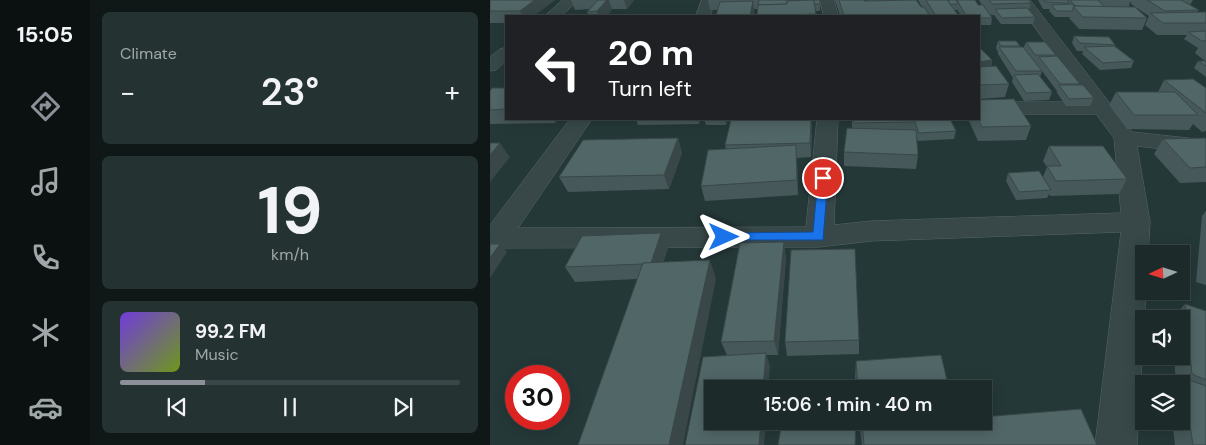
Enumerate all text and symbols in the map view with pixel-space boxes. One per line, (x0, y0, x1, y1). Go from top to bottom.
text: 15:05 (17, 20, 73, 49)
text: 20 m (608, 30, 694, 76)
icon: left (525, 35, 590, 100)
text: Climate (120, 43, 177, 64)
text: 23° (261, 67, 319, 117)
text: − (120, 74, 135, 111)
text: + (445, 74, 460, 111)
text: Turn left (608, 74, 692, 103)
icon: directions (28, 89, 63, 124)
pin (802, 157, 844, 199)
icon: music (28, 164, 63, 199)
icon: arrive (809, 164, 837, 192)
text: 19 (258, 169, 322, 253)
position arrow (697, 210, 749, 262)
icon: phone (28, 240, 63, 275)
text: km/h (271, 244, 309, 265)
north arrow (1135, 245, 1190, 300)
map controls (1135, 245, 1190, 430)
button: sound (1135, 310, 1190, 365)
icon: climate (28, 315, 63, 350)
text: 99.2 FM (195, 319, 266, 344)
text: Music (195, 344, 239, 365)
speed limit sign: 30 (505, 365, 570, 430)
button: layers (1135, 375, 1190, 430)
icon: car (28, 390, 63, 425)
text: 15:06 · 1 min · 40 m (764, 392, 932, 417)
icon: previous (163, 393, 191, 421)
icon: pause (276, 393, 304, 421)
icon: next (389, 393, 417, 421)

